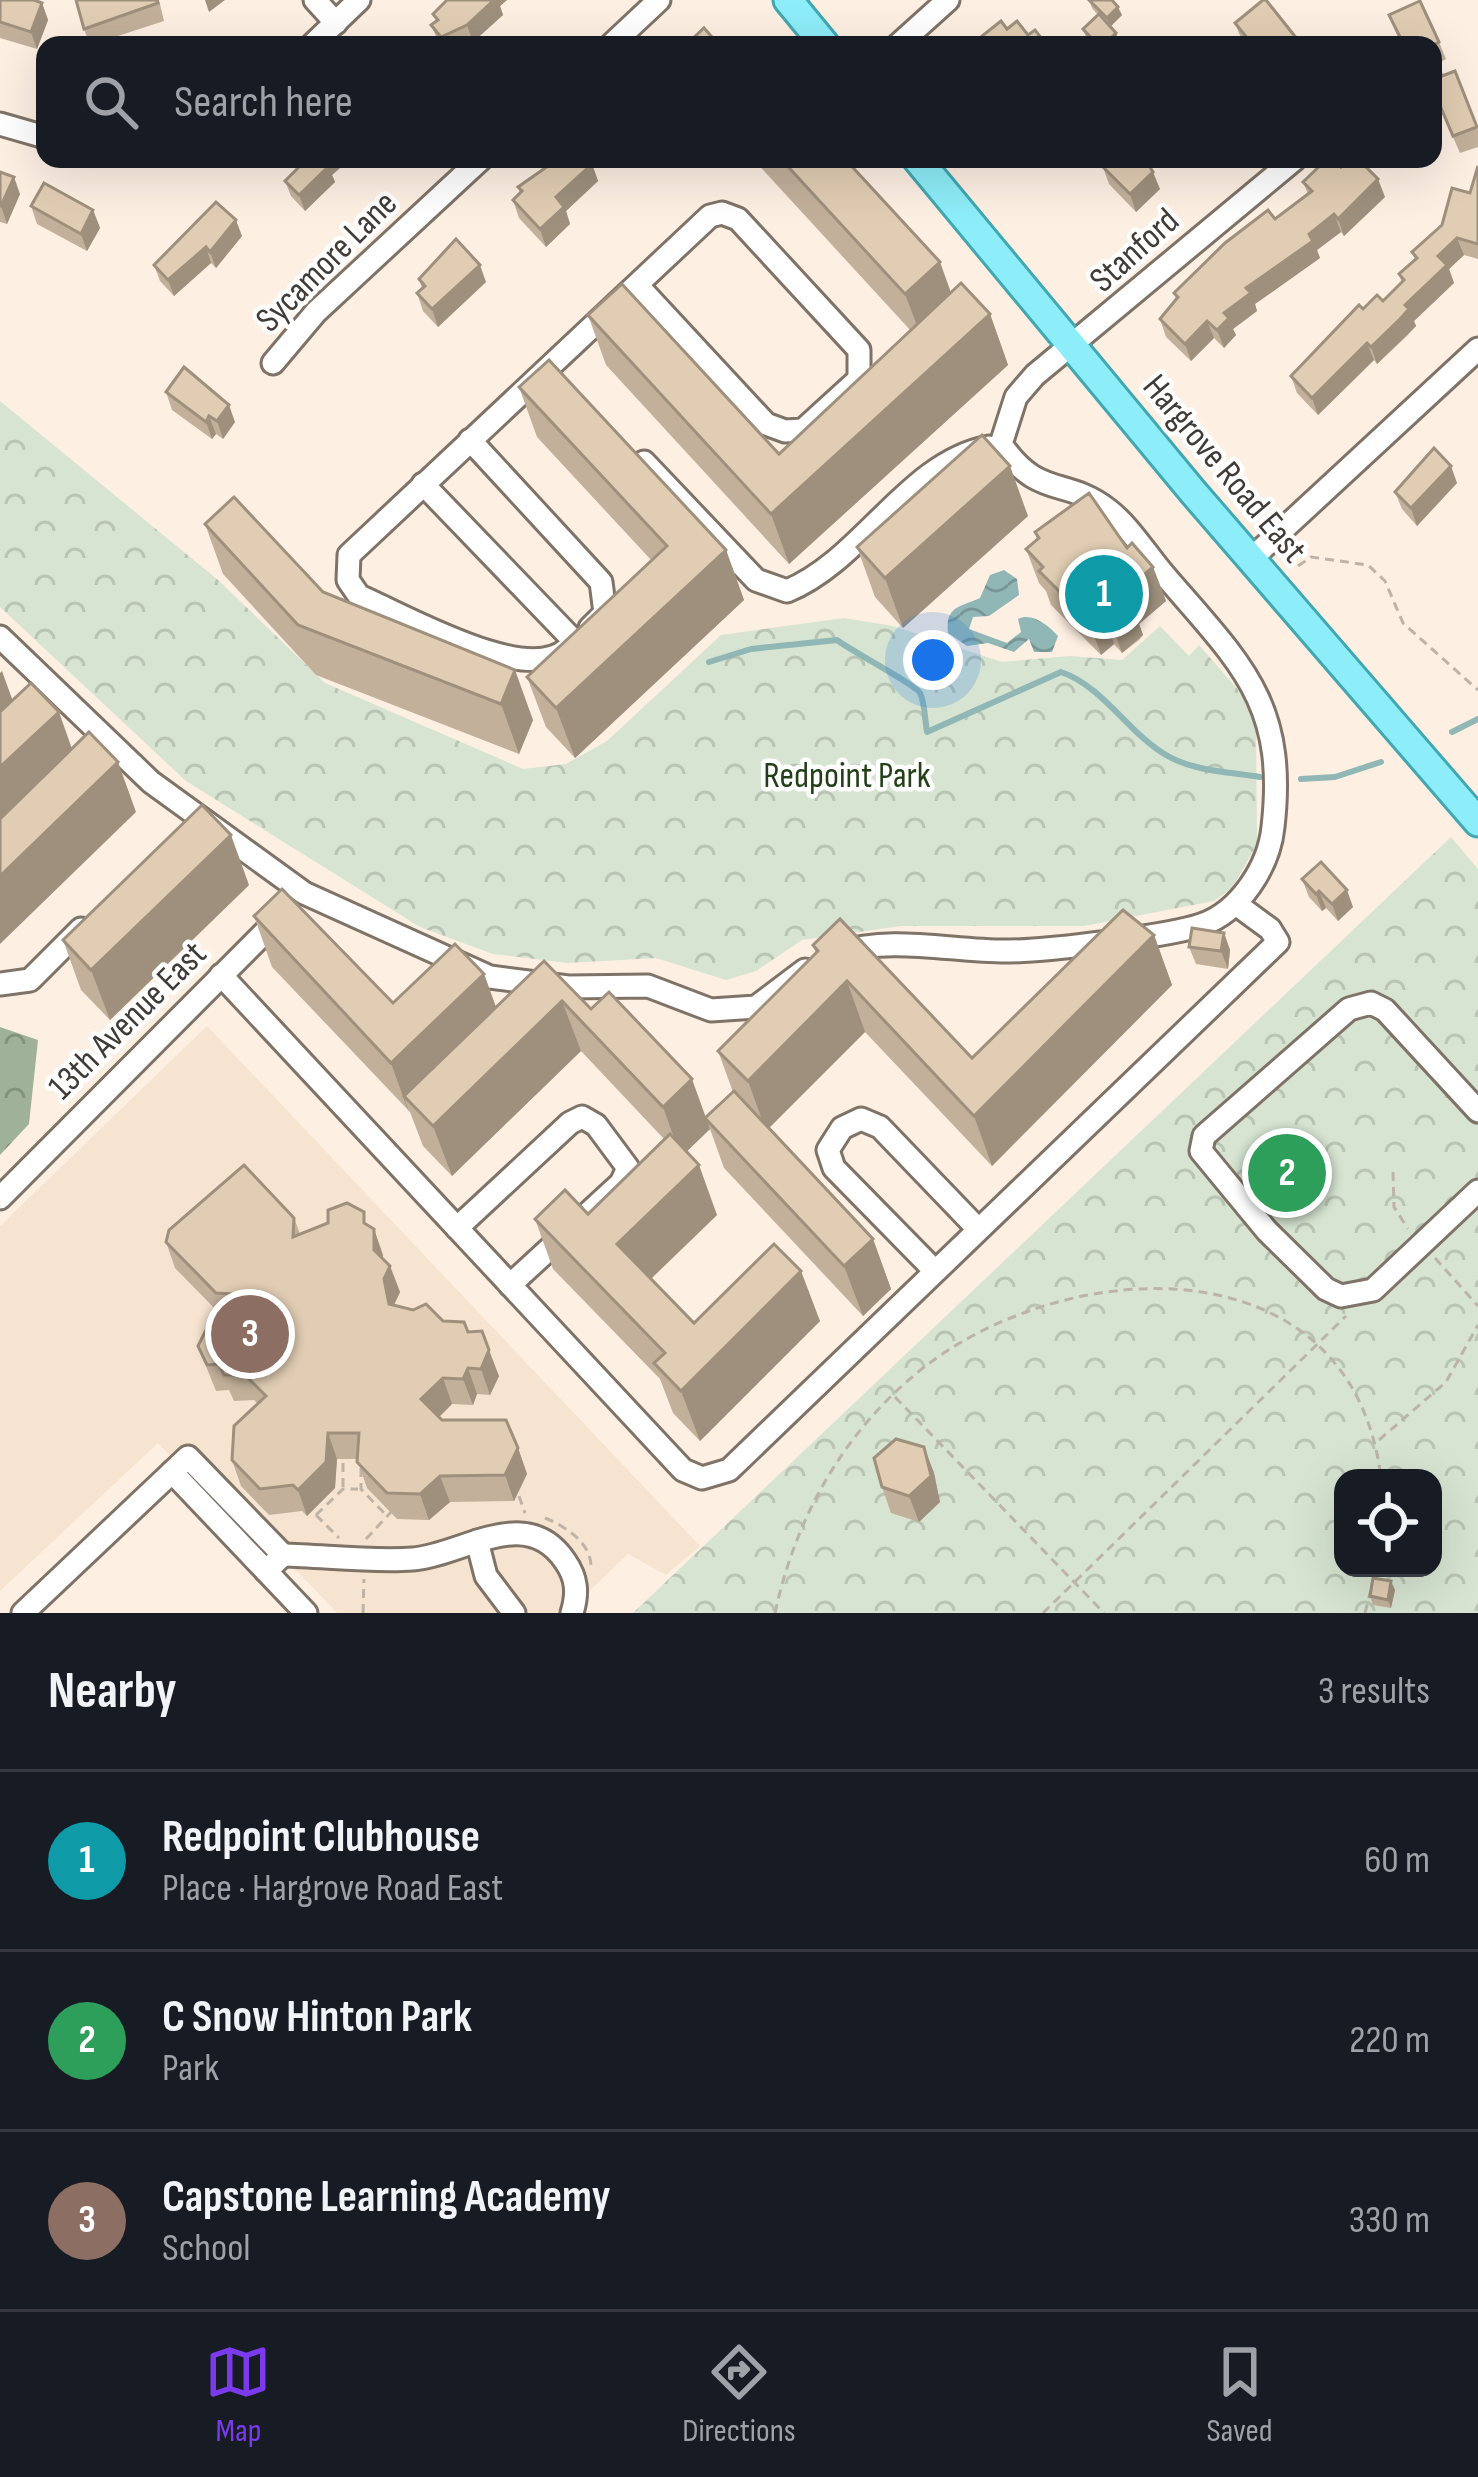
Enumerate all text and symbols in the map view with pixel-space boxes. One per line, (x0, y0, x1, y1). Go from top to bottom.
search box (36, 36, 1442, 168)
icon: search (78, 69, 144, 135)
text: Search here (174, 75, 353, 130)
street label: Sycamore Lane (248, 183, 406, 341)
street label: Stanford (1082, 200, 1188, 302)
street label: Hargrove Road East (1133, 366, 1315, 572)
pin: 1 (1065, 549, 1143, 639)
your location (903, 630, 963, 690)
park label: Redpoint Park (763, 755, 931, 798)
street label: 13th Avenue East (40, 933, 216, 1109)
pin: 2 (1248, 1128, 1326, 1218)
pin: 3 (211, 1289, 289, 1379)
map controls (1334, 1469, 1442, 1577)
button: locate (1334, 1469, 1442, 1577)
text: Nearby (48, 1661, 177, 1722)
text: 3 results (1318, 1668, 1430, 1715)
text: Redpoint Clubhouse (162, 1810, 480, 1865)
text: 1 (79, 1837, 95, 1884)
text: 60 m (1364, 1837, 1430, 1884)
text: Place · Hargrove Road East (162, 1865, 503, 1912)
text: C Snow Hinton Park (162, 1990, 472, 2045)
text: 2 (78, 2017, 96, 2064)
text: 220 m (1349, 2017, 1430, 2064)
text: Park (162, 2045, 219, 2092)
text: Capstone Learning Academy (162, 2170, 610, 2225)
text: 3 (78, 2197, 96, 2244)
text: 330 m (1349, 2197, 1430, 2244)
text: School (162, 2225, 251, 2272)
tab: Map (205, 2339, 271, 2451)
tab: Directions (682, 2339, 796, 2451)
tab: Saved (1206, 2339, 1273, 2451)

